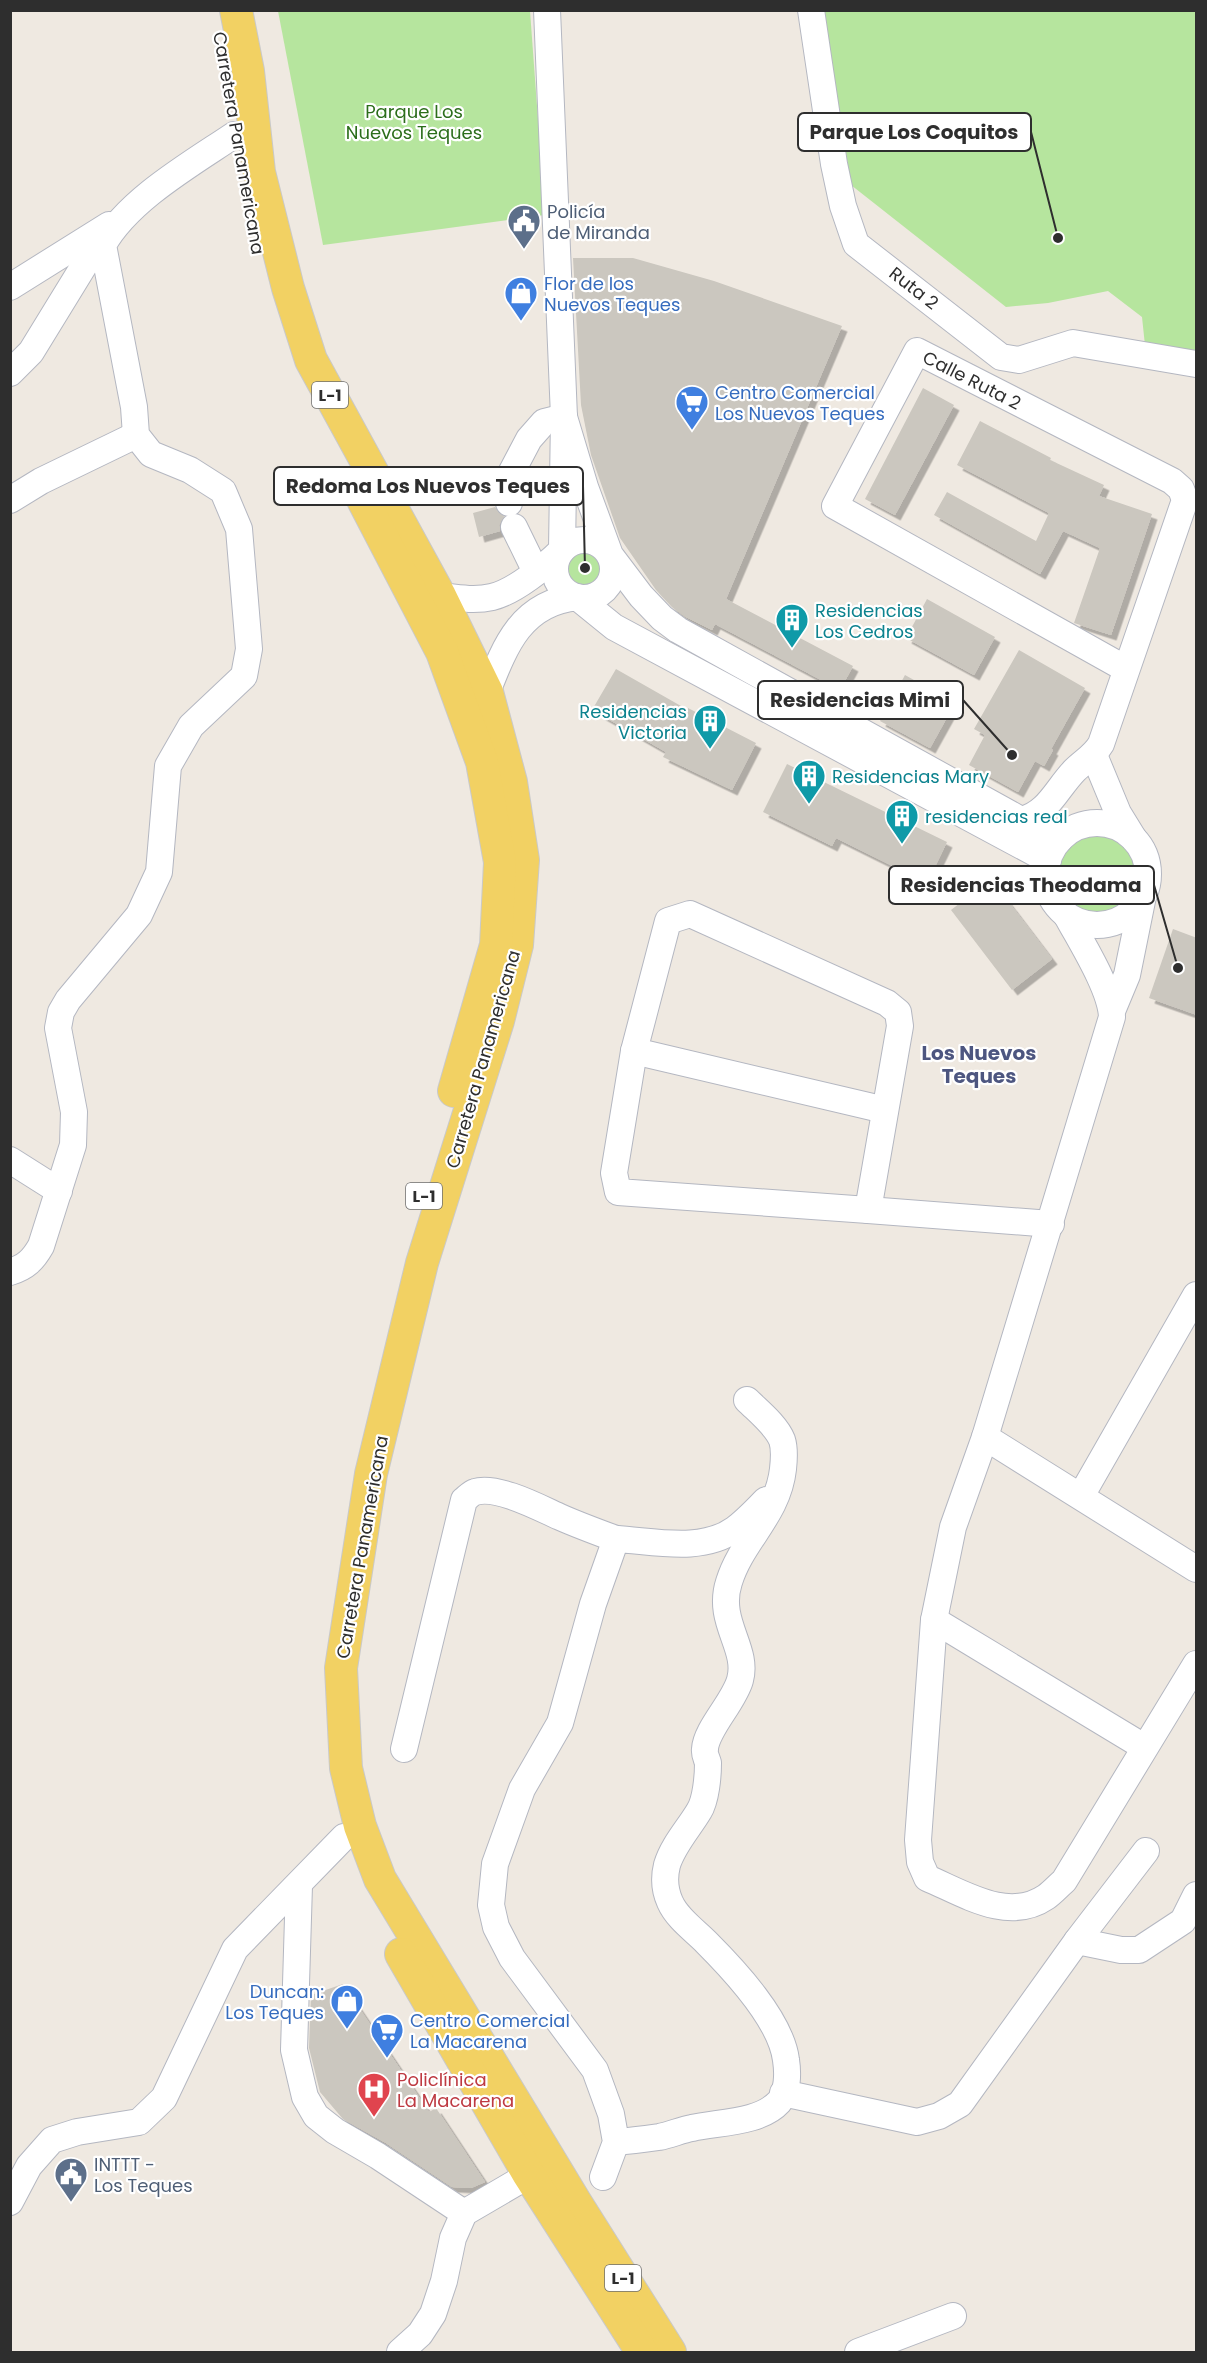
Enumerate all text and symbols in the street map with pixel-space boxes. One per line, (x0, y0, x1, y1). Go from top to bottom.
street label: Carretera Panamericana (207, 30, 271, 256)
park label: Parque Los Nuevos Teques (346, 99, 482, 145)
callout: Parque Los Coquitos (798, 113, 1031, 151)
text: Parque Los Coquitos (810, 118, 1018, 146)
place label: Policía de Miranda (547, 199, 650, 245)
public building icon: Policía de Miranda (506, 203, 542, 250)
street label: Ruta 2 (884, 261, 944, 315)
place label: Flor de los Nuevos Teques (544, 271, 680, 317)
shop icon: Flor de los Nuevos Teques (503, 275, 539, 322)
street label: Calle Ruta 2 (919, 345, 1025, 415)
place label: Centro Comercial Los Nuevos Teques (715, 380, 885, 426)
road number: L-1 (312, 382, 348, 408)
supermarket icon: Centro Comercial Los Nuevos Teques (674, 384, 710, 431)
callout: Redoma Los Nuevos Teques (274, 467, 583, 505)
text: Redoma Los Nuevos Teques (286, 472, 570, 500)
place label: Residencias Los Cedros (815, 598, 923, 644)
building icon: Residencias Los Cedros (774, 602, 810, 649)
callout: Residencias Mimi (758, 681, 963, 719)
text: Residencias Mimi (770, 686, 950, 714)
place label: Residencias Victoria (579, 699, 687, 745)
building icon: Residencias Victoria (692, 703, 728, 750)
building icon: Residencias Mary (791, 758, 827, 805)
place label: Residencias Mary (832, 764, 989, 789)
building icon: residencias real (884, 798, 920, 845)
place label: residencias real (925, 804, 1068, 829)
callout: Residencias Theodama (889, 866, 1154, 904)
text: Residencias Theodama (900, 871, 1142, 899)
street label: Carretera Panamericana (440, 947, 526, 1171)
district label: Los Nuevos Teques (922, 1039, 1036, 1090)
road number: L-1 (406, 1183, 442, 1209)
street label: Carretera Panamericana (330, 1434, 394, 1660)
place label: Duncan: Los Teques (225, 1979, 324, 2025)
shop icon: Duncan: Los Teques (329, 1983, 365, 2030)
place label: Centro Comercial La Macarena (410, 2008, 570, 2054)
supermarket icon: Centro Comercial La Macarena (369, 2012, 405, 2059)
place label: Policlínica La Macarena (397, 2067, 514, 2113)
hospital icon: Policlínica La Macarena (356, 2071, 392, 2118)
place label: INTTT - Los Teques (94, 2152, 193, 2198)
public building icon: INTTT - Los Teques (53, 2156, 89, 2203)
road number: L-1 (605, 2265, 641, 2291)

